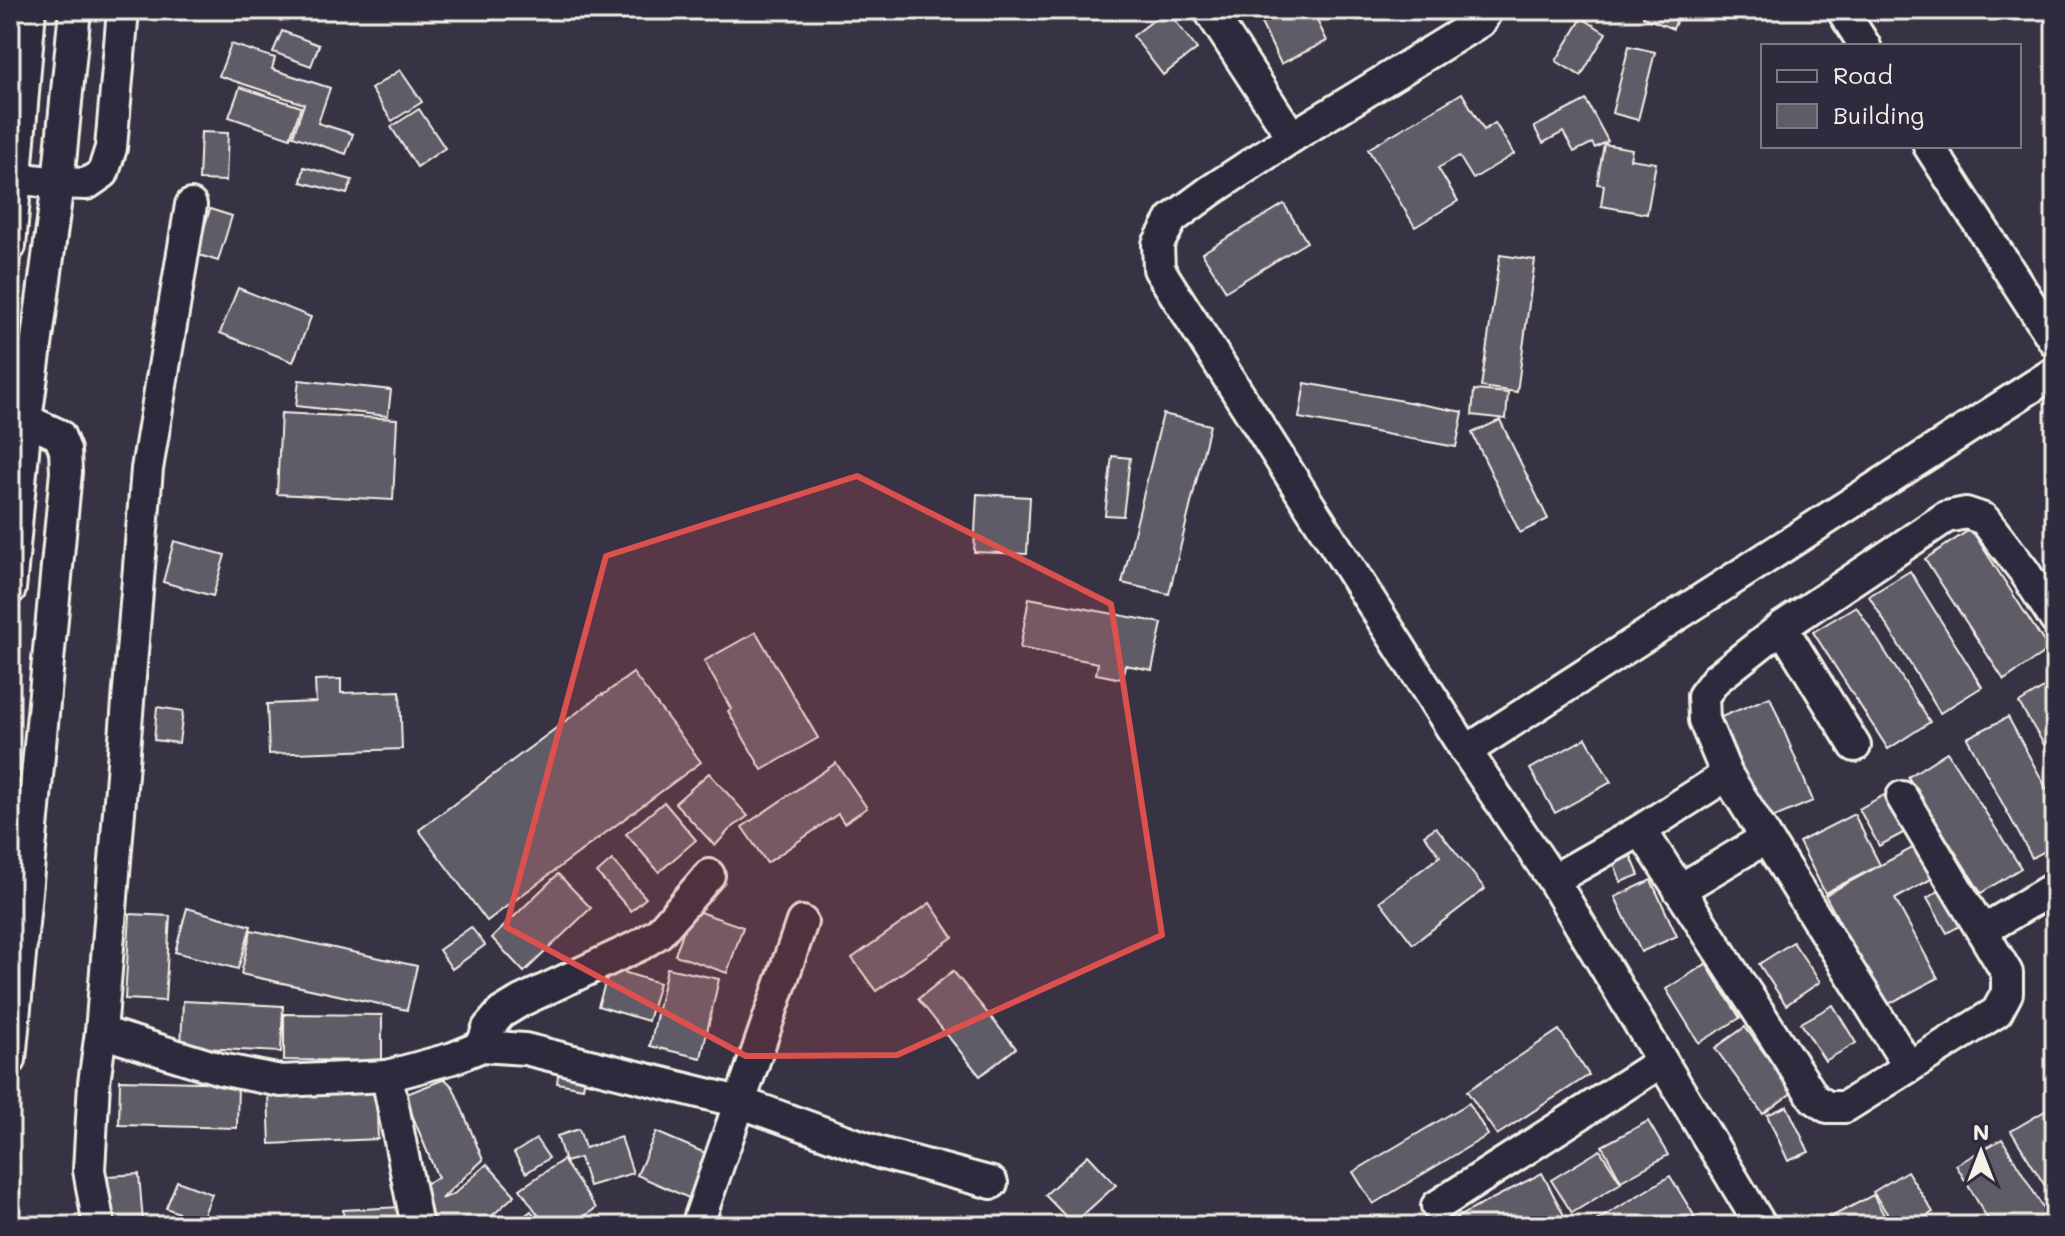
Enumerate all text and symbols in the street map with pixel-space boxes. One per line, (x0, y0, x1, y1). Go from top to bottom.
legend (1761, 44, 2021, 148)
text: Road (1833, 59, 1893, 90)
text: Building (1833, 99, 1924, 130)
north arrow (1941, 1112, 2021, 1192)
text: N (1973, 1117, 1989, 1146)

